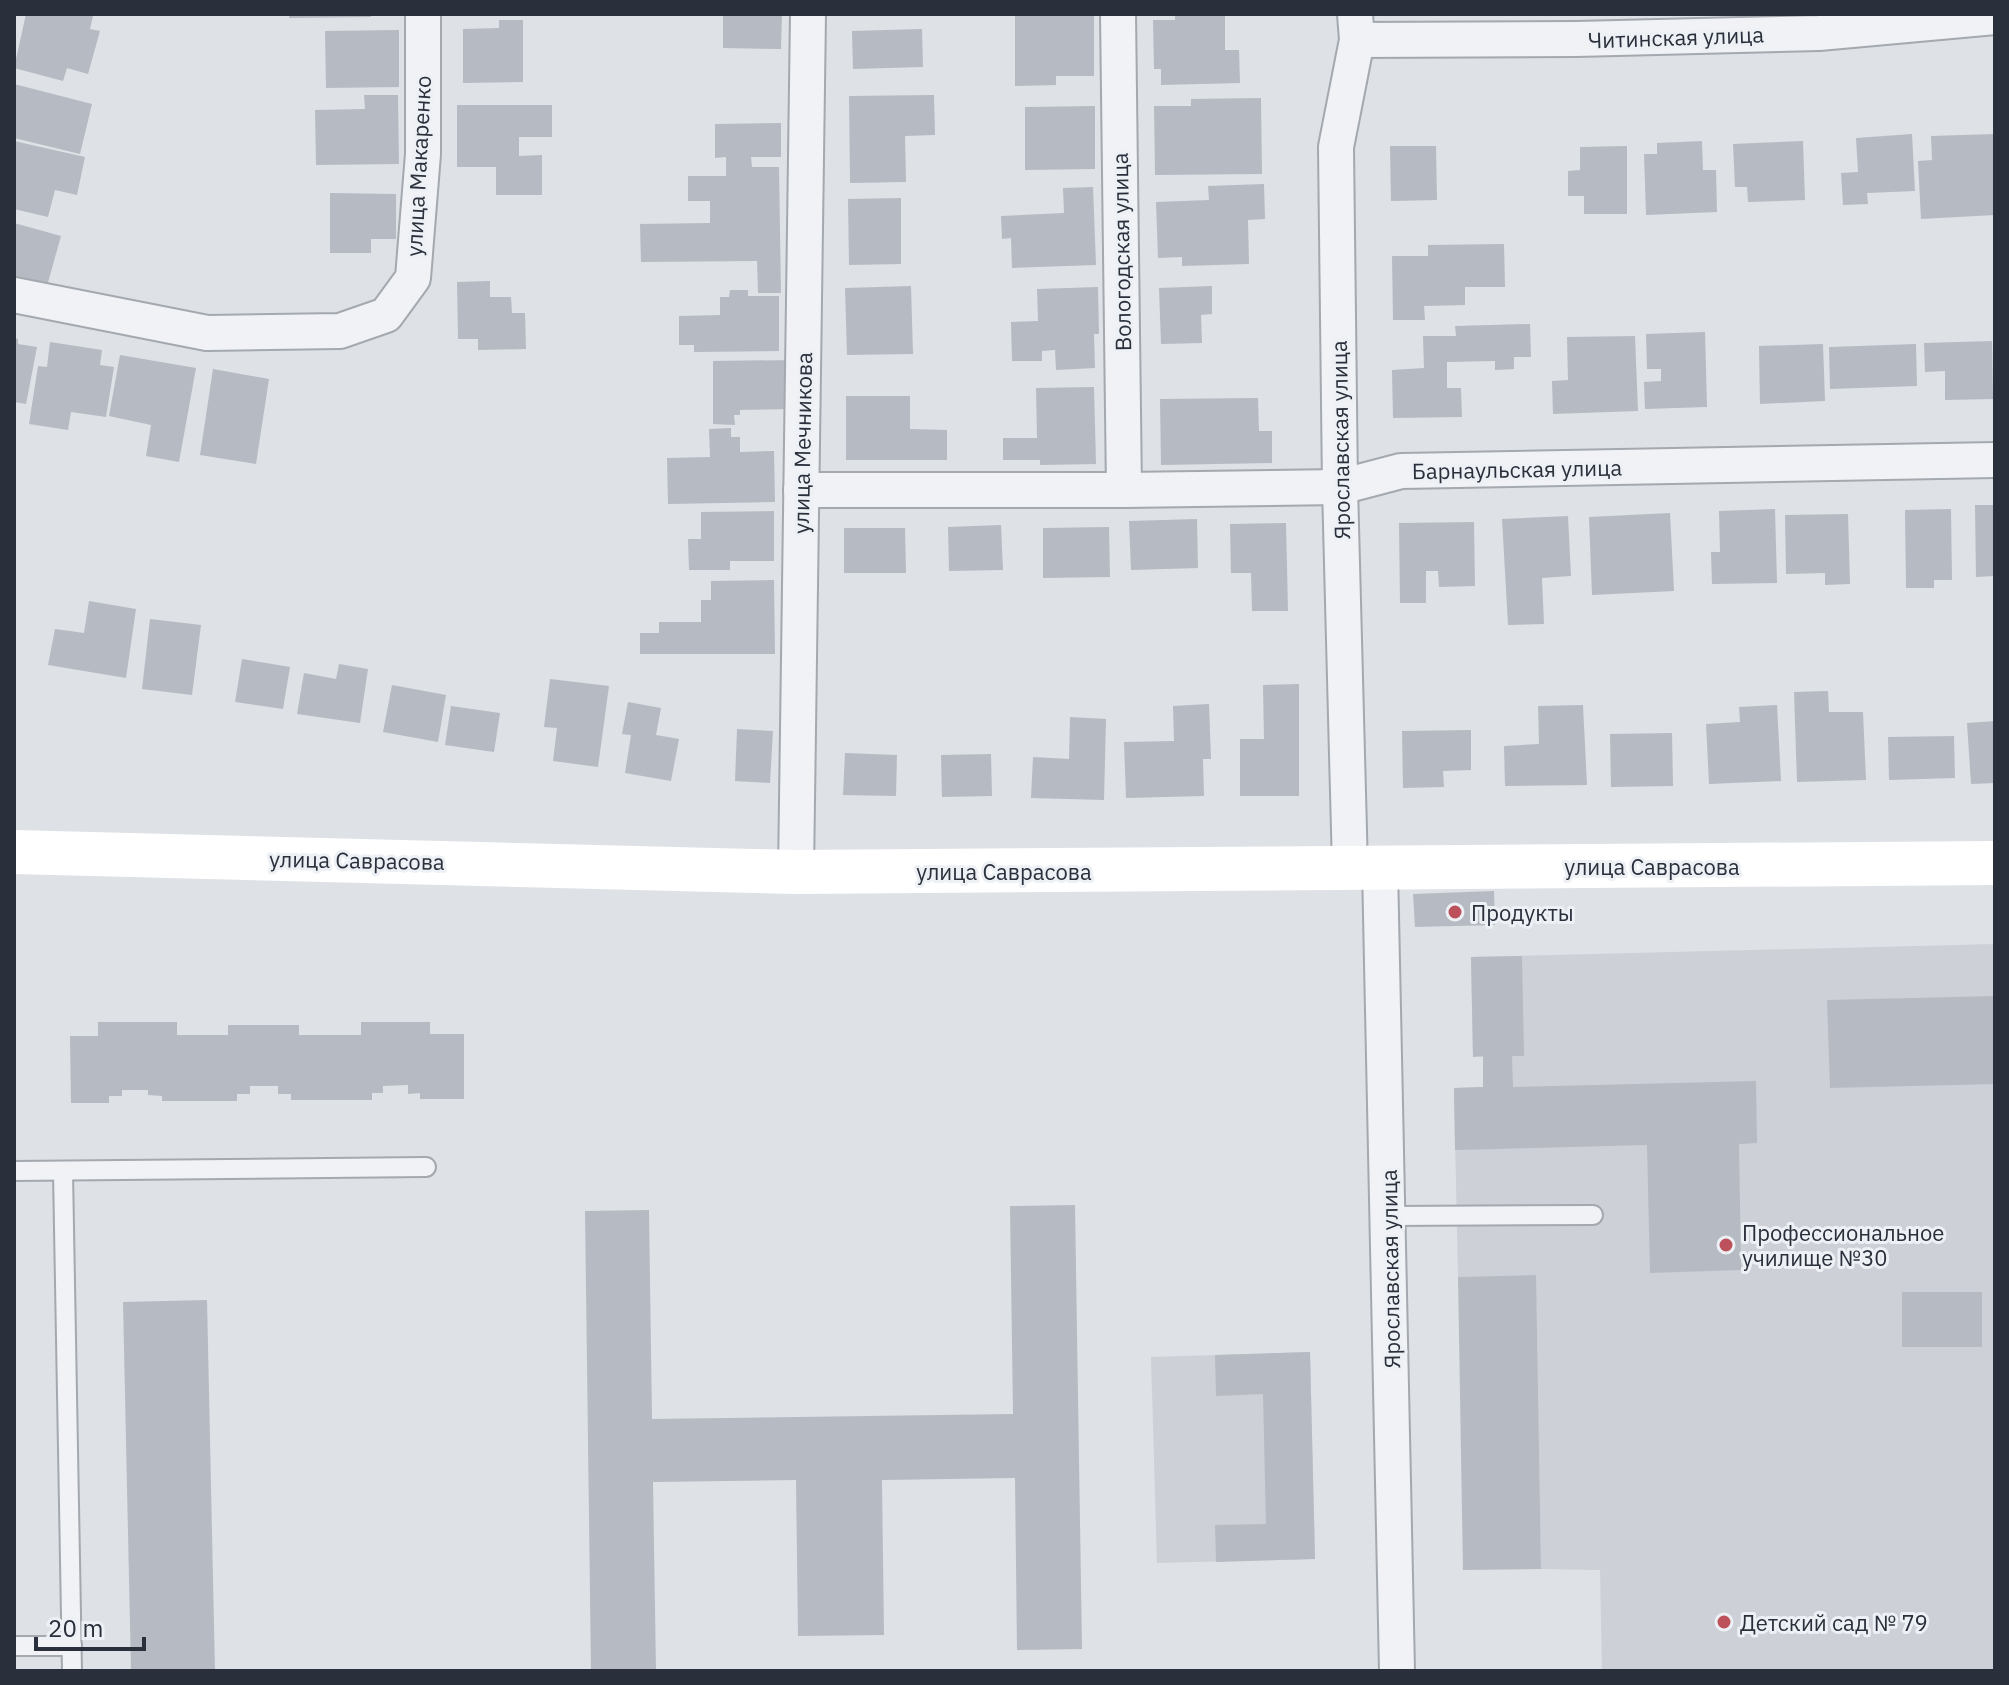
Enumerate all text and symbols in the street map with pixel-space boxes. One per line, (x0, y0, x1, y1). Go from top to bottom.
street label: Читинская улица (1588, 19, 1765, 55)
street label: улица Макаренко (399, 75, 437, 257)
street label: Вологодская улица (1105, 152, 1137, 351)
street label: Ярославская улица (1324, 340, 1356, 540)
street label: улица Мечникова (786, 352, 818, 534)
street label: Барнаульская улица (1412, 453, 1623, 485)
street label: улица Саврасова (269, 844, 445, 876)
street label: улица Саврасова (1564, 852, 1740, 881)
street label: улица Саврасова (916, 857, 1092, 886)
place label: Продукты (1471, 898, 1574, 927)
marker: Продукты (1446, 903, 1464, 921)
street label: Ярославская улица (1374, 1169, 1406, 1369)
place label: Профессиональное училище №30 (1742, 1218, 1944, 1272)
marker: Профессиональное училище №30 (1717, 1236, 1735, 1254)
scale bar (36, 1601, 144, 1651)
place label: Детский сад № 79 (1740, 1608, 1928, 1637)
text: 20 m (48, 1612, 103, 1644)
marker: Детский сад № 79 (1715, 1613, 1733, 1631)

